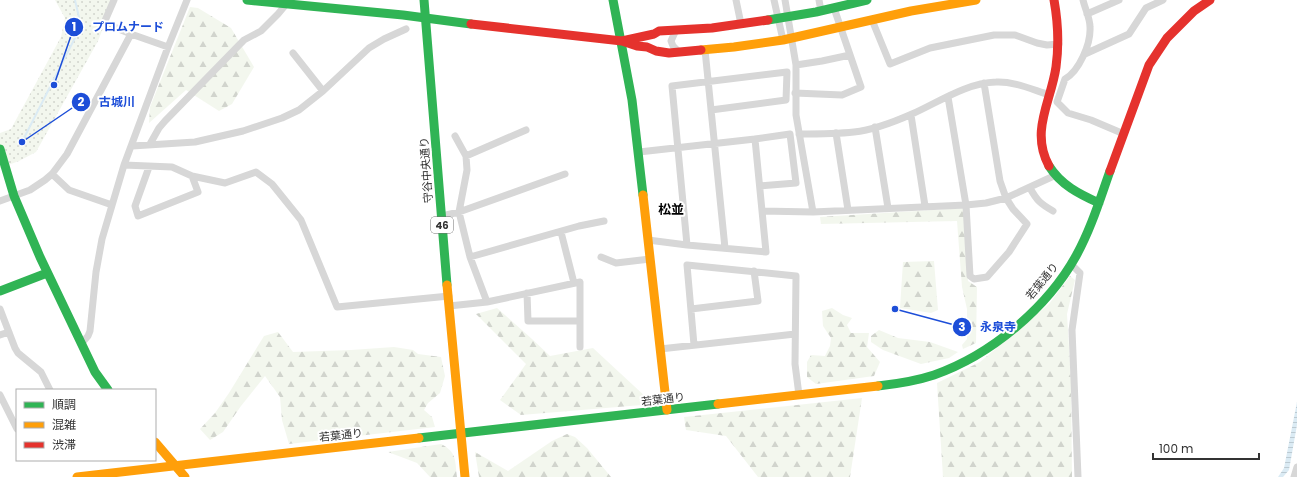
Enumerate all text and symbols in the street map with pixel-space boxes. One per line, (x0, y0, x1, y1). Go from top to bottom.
callout: プロムナード (64, 15, 172, 39)
text: 1 (72, 18, 76, 35)
text: プロムナード (92, 18, 164, 35)
callout: 古城川 (71, 90, 143, 114)
text: 2 (78, 93, 85, 110)
text: 古城川 (99, 93, 135, 110)
street label: 守谷中央通り (416, 137, 436, 203)
district label: 松並 (658, 200, 684, 219)
road number: 46 (431, 217, 453, 233)
street label: 若葉通り (1022, 259, 1062, 303)
callout: 永泉寺 (952, 315, 1024, 339)
text: 3 (958, 318, 966, 335)
text: 永泉寺 (980, 318, 1016, 335)
street label: 若葉通り (640, 388, 686, 410)
legend (16, 389, 156, 461)
text: 順調 (52, 396, 76, 413)
text: 混雑 (52, 416, 76, 433)
street label: 若葉通り (318, 425, 364, 445)
scale bar (1153, 435, 1259, 461)
text: 渋滞 (52, 436, 76, 453)
text: 100 m (1159, 440, 1193, 457)

